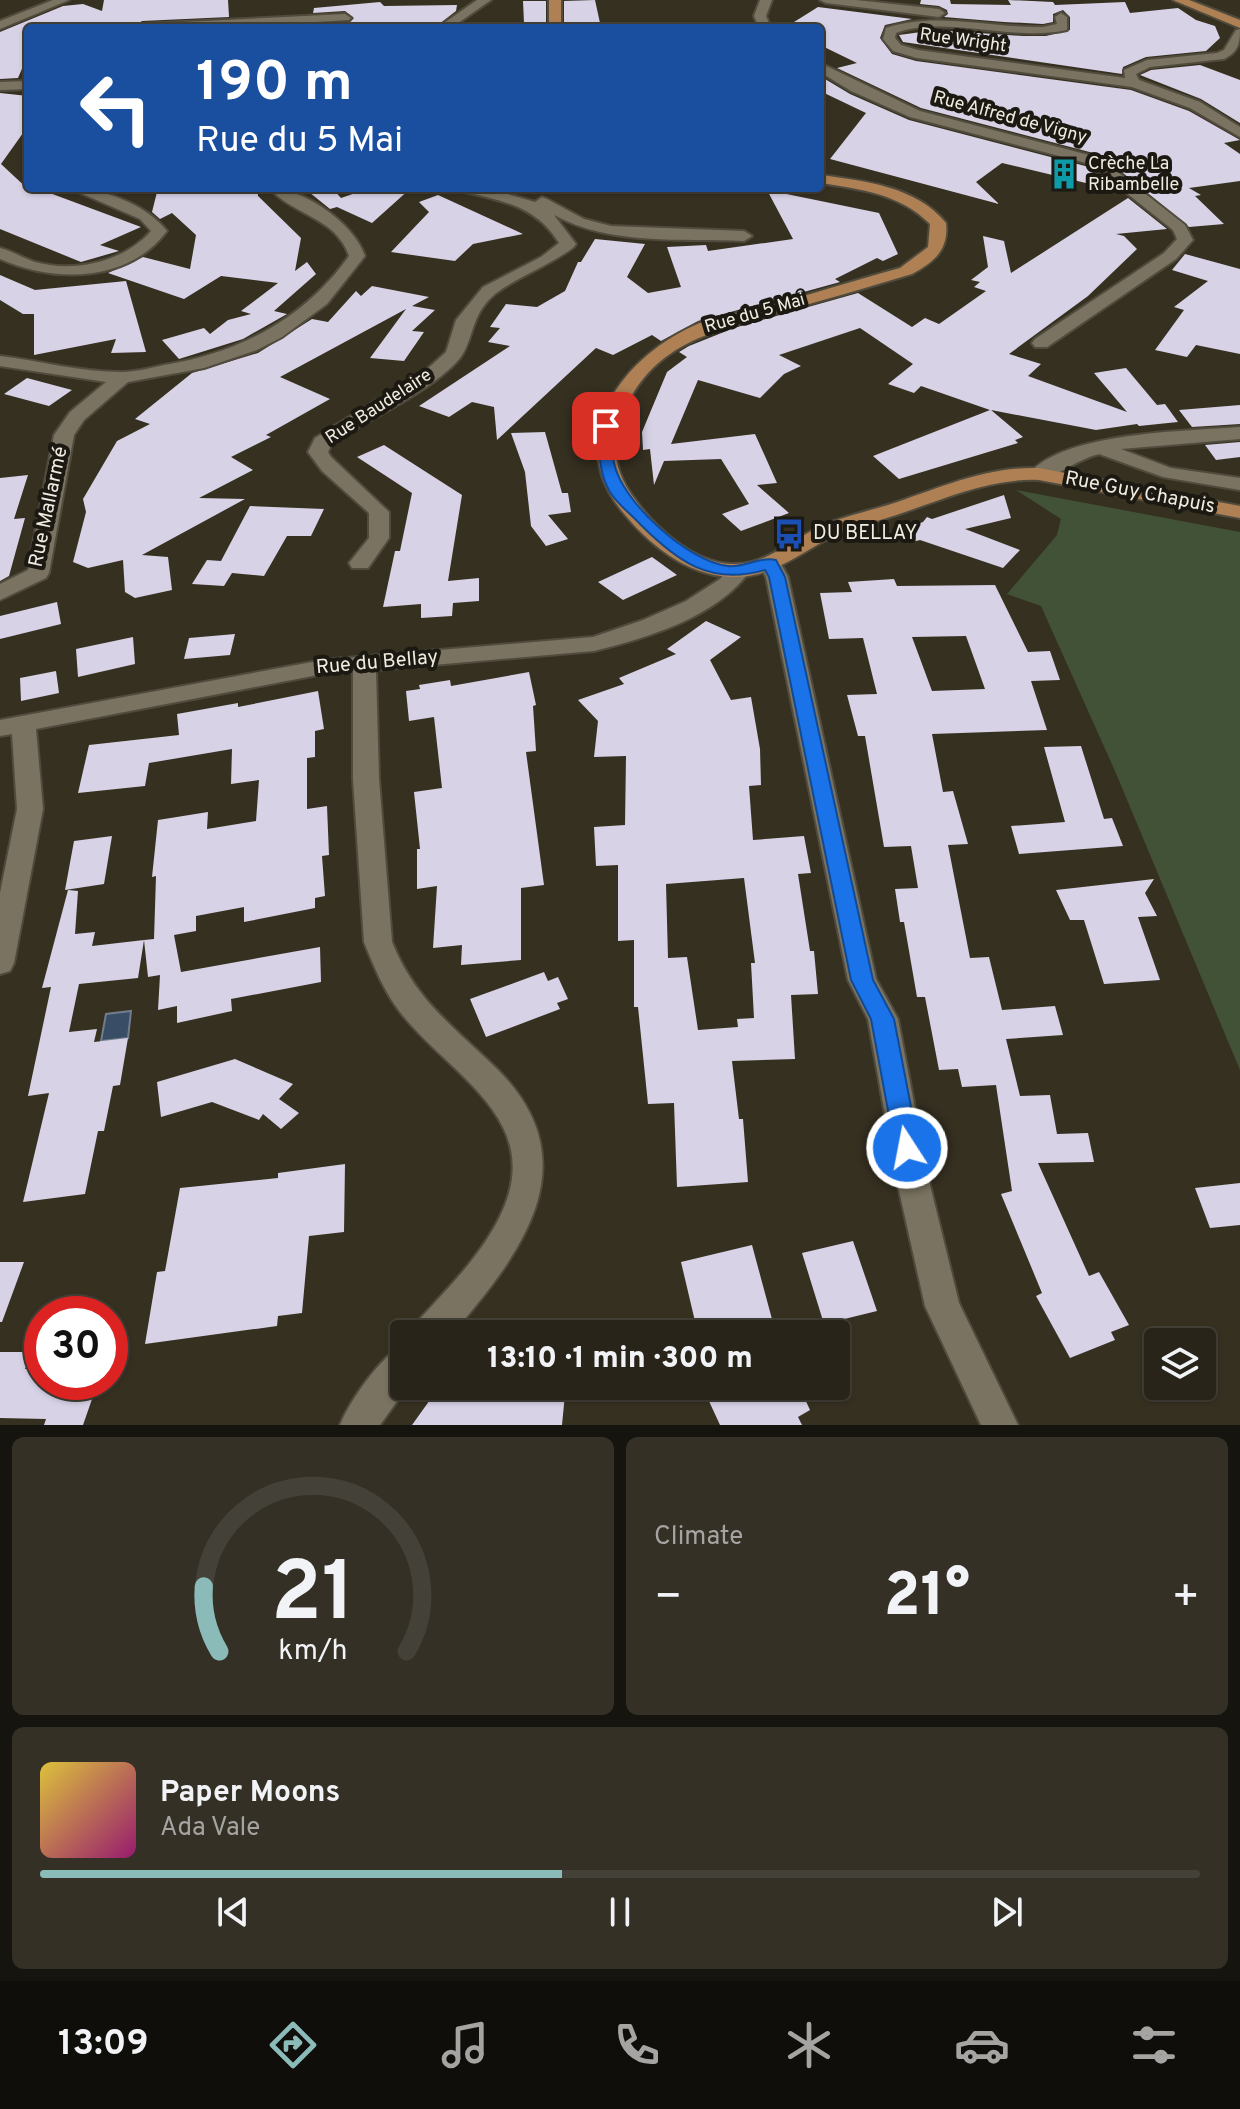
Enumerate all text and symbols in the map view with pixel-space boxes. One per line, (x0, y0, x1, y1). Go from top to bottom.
street label: Rue Wright (918, 24, 1008, 58)
text: 190 m (196, 50, 353, 120)
icon: left (64, 56, 168, 160)
street label: Rue Alfred de Vigny (931, 86, 1089, 150)
text: Rue du 5 Mai (196, 119, 403, 165)
place label: Crèche La Ribambelle (1088, 153, 1179, 197)
building icon: Crèche La Ribambelle (1047, 157, 1081, 191)
street label: Rue du 5 Mai (702, 289, 808, 339)
street label: Rue Baudelaire (322, 364, 436, 450)
pin (572, 392, 640, 460)
icon: arrive (584, 404, 628, 448)
street label: Rue Mallarmé (24, 444, 74, 570)
street label: Rue Guy Chapuis (1063, 466, 1217, 520)
bus stop icon: DU BELLAY (772, 517, 806, 551)
place label: DU BELLAY (813, 521, 917, 547)
street label: Rue du Bellay (315, 645, 439, 681)
position arrow (865, 1106, 949, 1190)
speed limit sign: 30 (24, 1296, 128, 1400)
map controls (1144, 1328, 1216, 1400)
button: layers (1144, 1328, 1216, 1400)
text: 13:10 · 1 min · 300 m (487, 1341, 753, 1378)
text: Climate (654, 1521, 743, 1554)
text: 21 (271, 1545, 355, 1650)
text: 21° (884, 1561, 970, 1637)
text: − (654, 1571, 682, 1627)
text: + (1172, 1571, 1200, 1627)
text: km/h (278, 1634, 348, 1670)
text: Paper Moons (160, 1775, 340, 1812)
text: Ada Vale (160, 1812, 260, 1845)
icon: previous (211, 1890, 255, 1934)
icon: pause (598, 1890, 642, 1934)
icon: next (985, 1890, 1029, 1934)
icon: directions (265, 2017, 321, 2073)
icon: music (437, 2017, 493, 2073)
icon: phone (609, 2017, 665, 2073)
icon: climate (781, 2017, 837, 2073)
icon: car (954, 2017, 1010, 2073)
icon: filters (1126, 2017, 1182, 2073)
text: 13:09 (58, 2022, 149, 2068)

